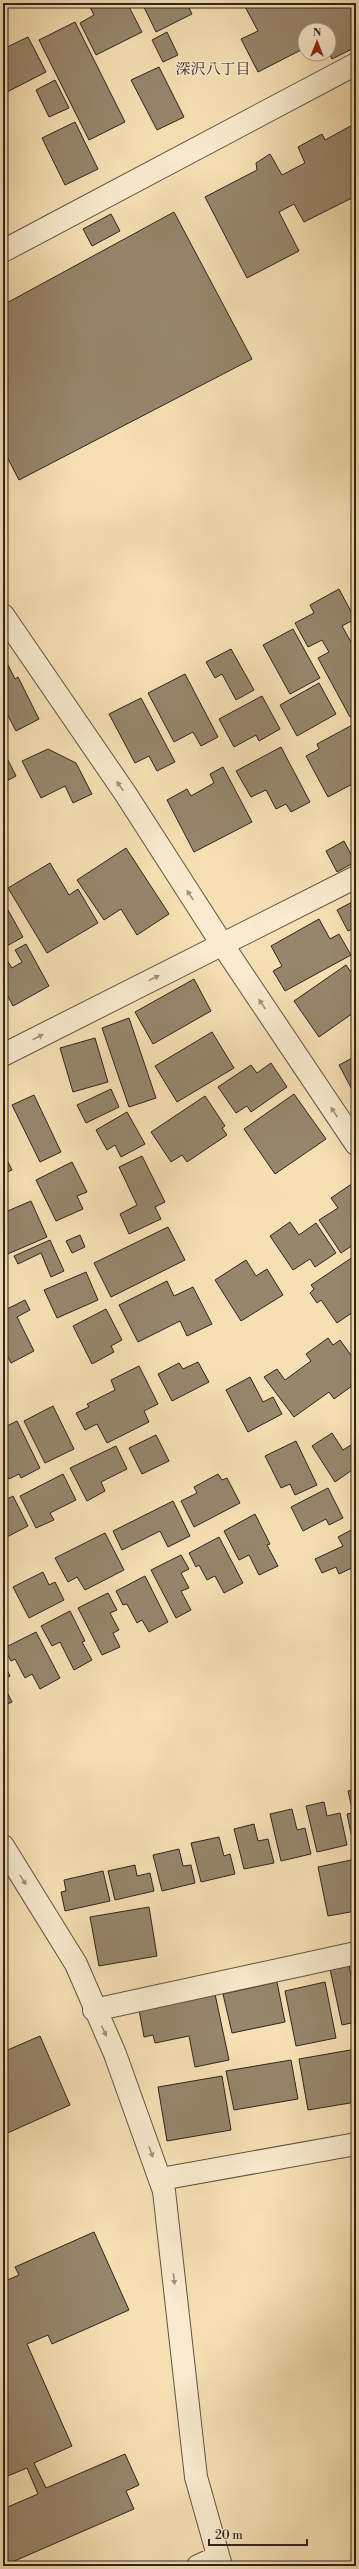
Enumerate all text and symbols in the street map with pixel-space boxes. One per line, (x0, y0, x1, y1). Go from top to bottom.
north arrow (297, 22, 337, 62)
text: N (313, 26, 322, 40)
district label: 深沢八丁目 (175, 60, 251, 79)
one-way arrow (116, 781, 124, 791)
one-way arrow (186, 890, 194, 901)
one-way arrow (148, 975, 160, 982)
one-way arrow (258, 999, 266, 1009)
one-way arrow (32, 1034, 43, 1040)
one-way arrow (330, 1107, 338, 1117)
one-way arrow (19, 1875, 27, 1885)
one-way arrow (101, 2025, 107, 2036)
one-way arrow (148, 2147, 154, 2159)
one-way arrow (170, 2273, 177, 2285)
scale bar (209, 2521, 307, 2547)
text: 20 m (215, 2528, 243, 2543)

